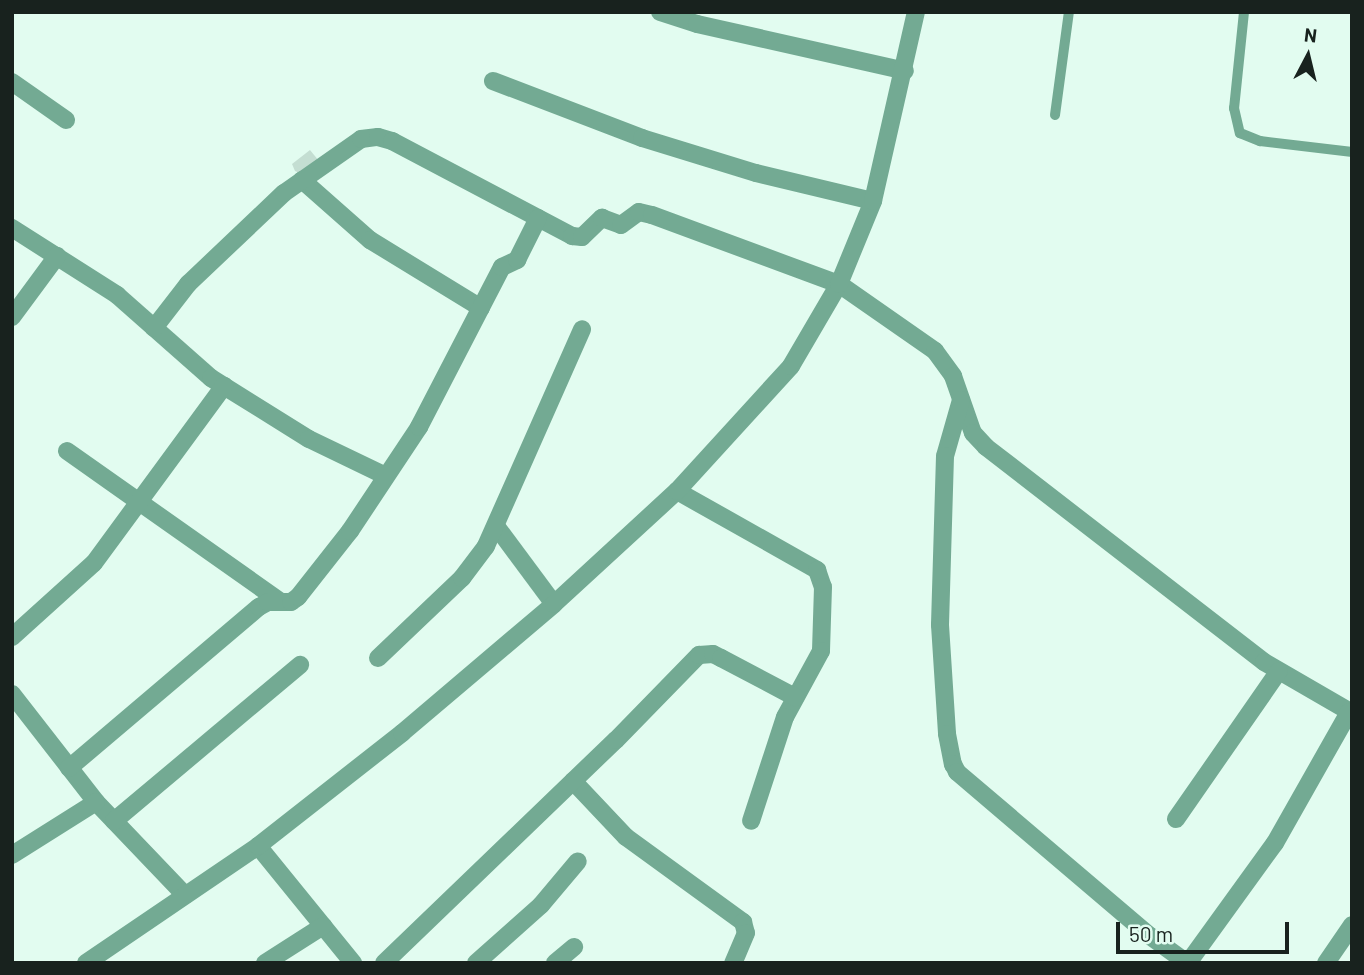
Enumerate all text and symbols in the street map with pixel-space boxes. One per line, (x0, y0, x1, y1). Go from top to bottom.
north arrow (1273, 21, 1343, 91)
text: N (1303, 22, 1318, 47)
scale bar (1119, 908, 1292, 952)
text: 50 m (1129, 921, 1173, 946)

